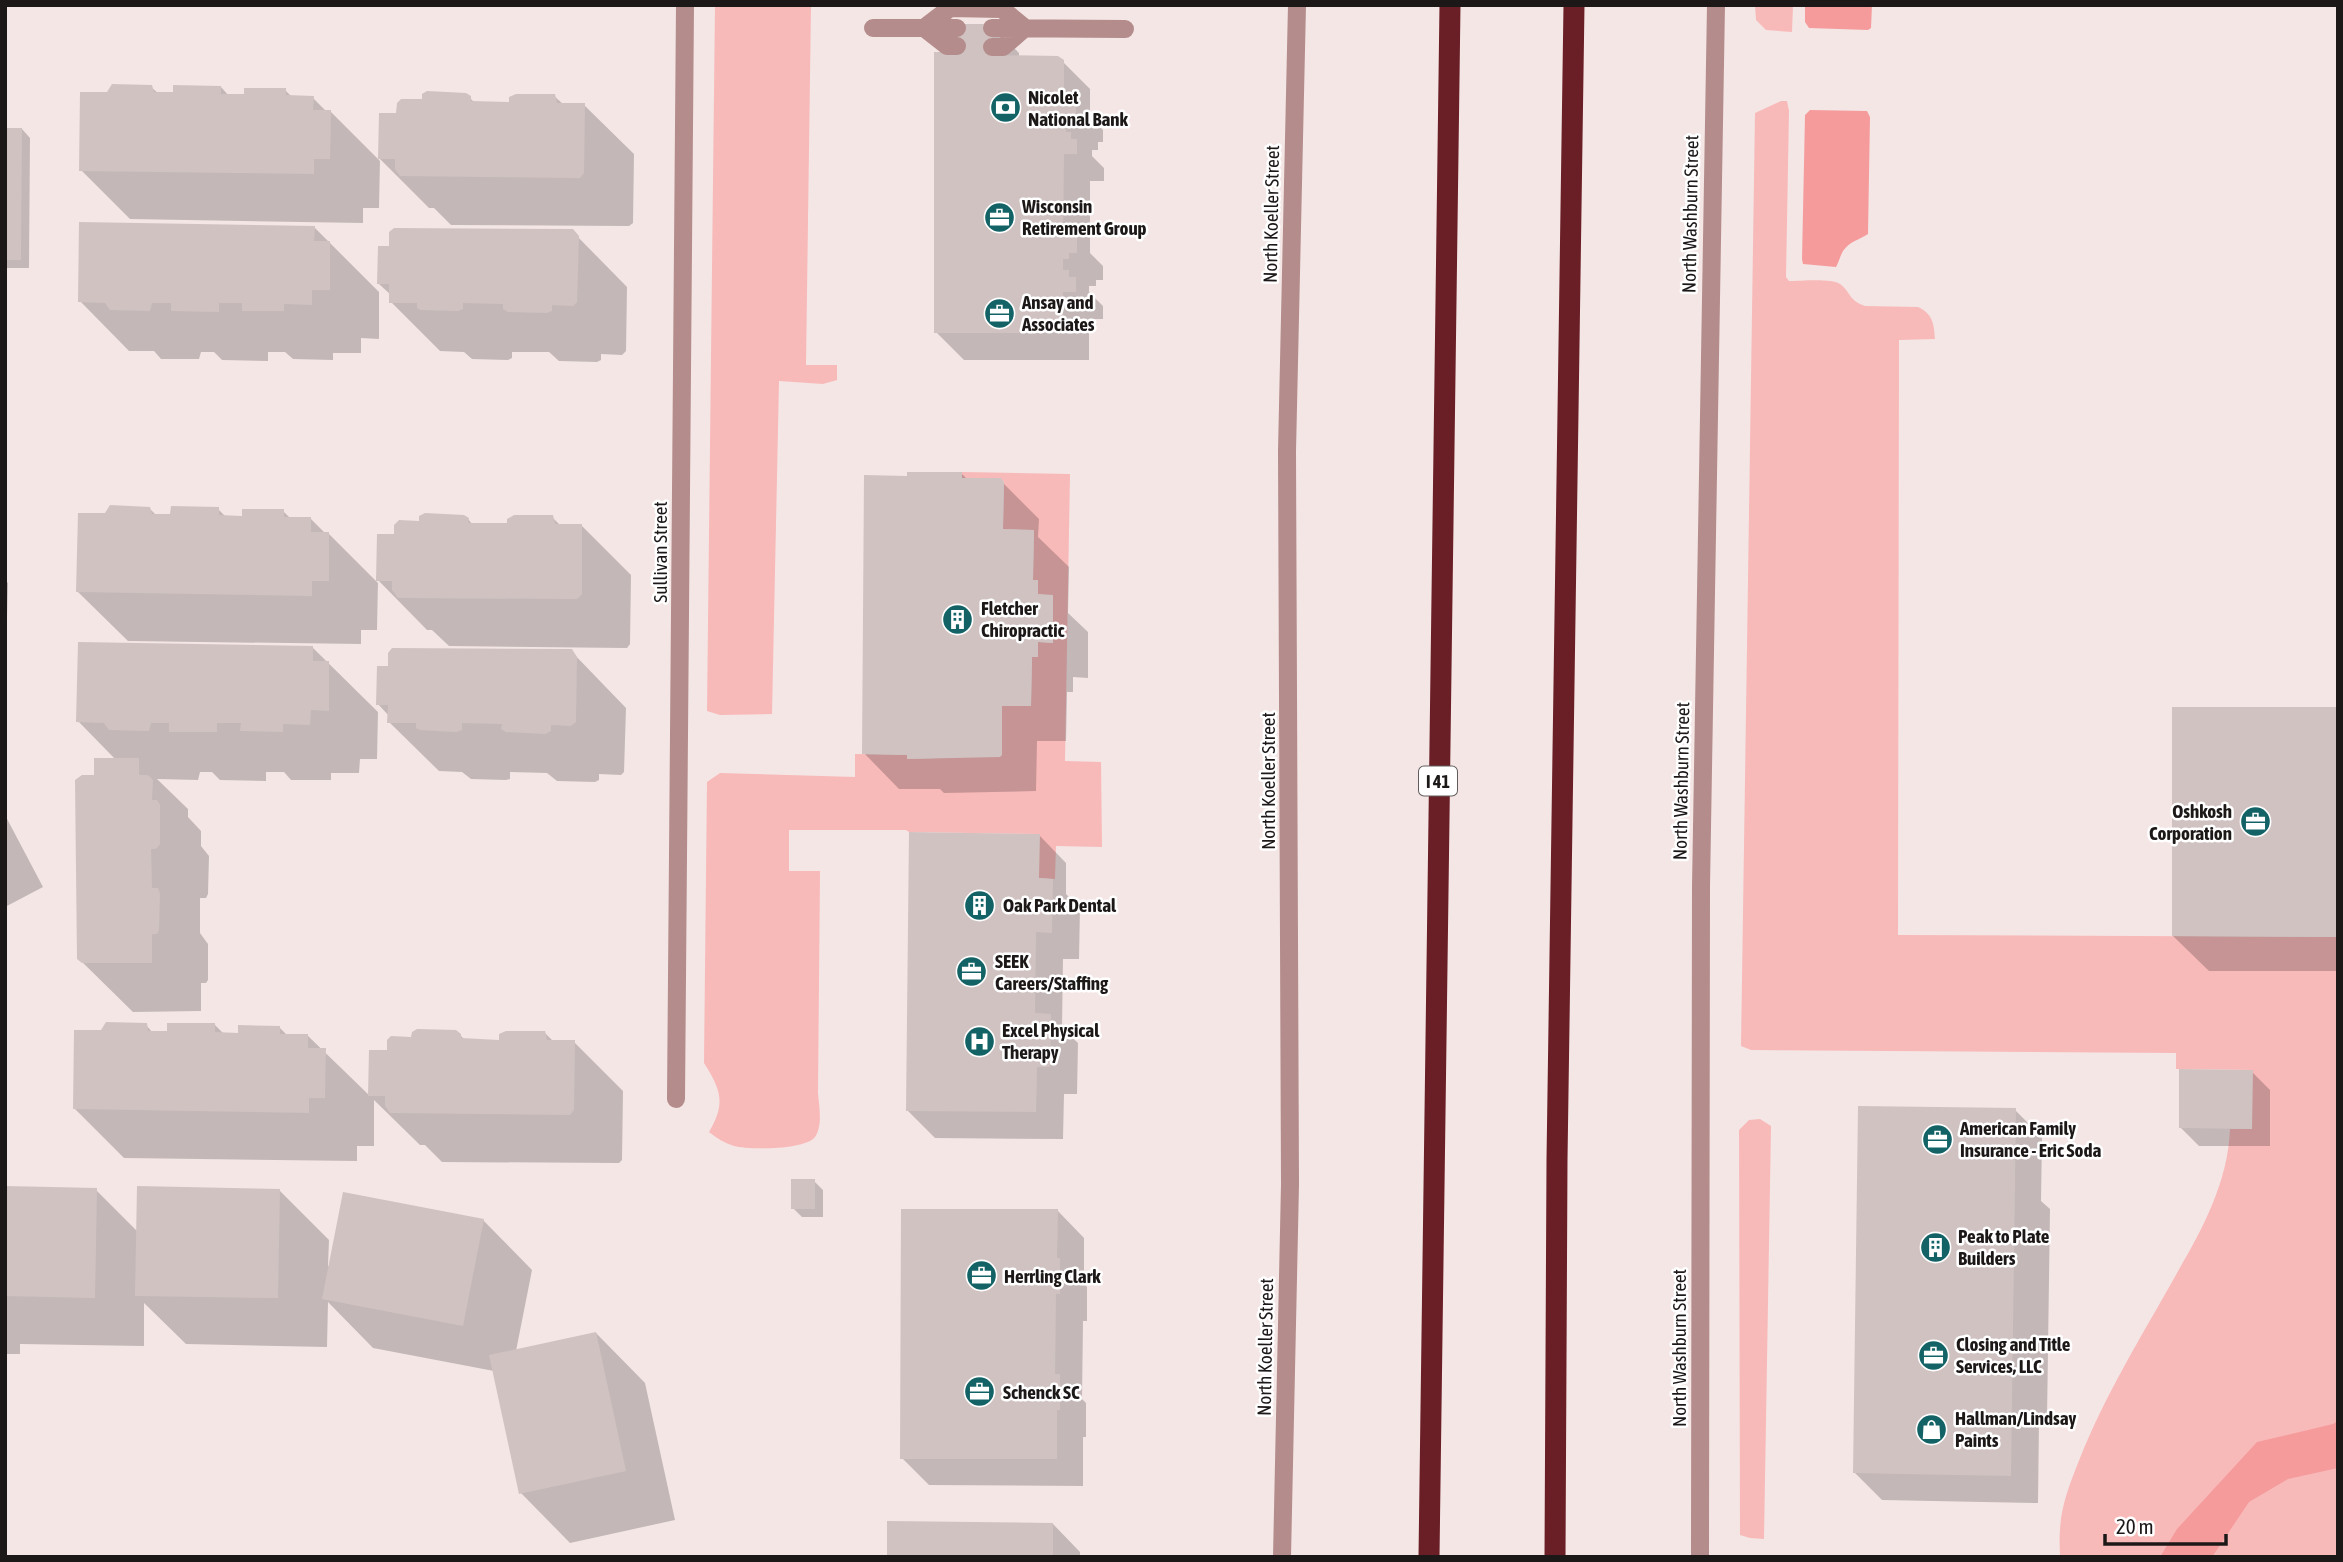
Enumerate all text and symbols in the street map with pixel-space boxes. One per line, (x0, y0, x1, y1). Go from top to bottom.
place label: Nicolet National Bank (1028, 86, 1129, 130)
bank icon: Nicolet National Bank (988, 91, 1022, 125)
street label: North Washburn Street (1678, 135, 1702, 293)
street label: North Koeller Street (1259, 145, 1283, 283)
place label: Wisconsin Retirement Group (1021, 195, 1147, 239)
office icon: Wisconsin Retirement Group (982, 200, 1016, 234)
place label: Ansay and Associates (1021, 291, 1095, 335)
office icon: Ansay and Associates (982, 296, 1016, 330)
street label: Sullivan Street (649, 501, 671, 603)
place label: Fletcher Chiropractic (981, 597, 1065, 641)
building icon: Fletcher Chiropractic (941, 602, 975, 636)
street label: North Washburn Street (1669, 702, 1693, 860)
street label: North Koeller Street (1257, 712, 1279, 850)
road number: I 41 (1419, 766, 1457, 796)
place label: Oshkosh Corporation (2149, 800, 2232, 844)
office icon: Oshkosh Corporation (2238, 805, 2272, 839)
building icon: Oak Park Dental (963, 888, 997, 922)
place label: Oak Park Dental (1003, 894, 1117, 916)
place label: SEEK Careers/Staffing (995, 950, 1109, 994)
office icon: SEEK Careers/Staffing (955, 955, 989, 989)
place label: Excel Physical Therapy (1002, 1019, 1100, 1063)
hospital icon: Excel Physical Therapy (962, 1024, 996, 1058)
place label: American Family Insurance - Eric Soda (1959, 1117, 2101, 1161)
office icon: American Family Insurance - Eric Soda (1920, 1122, 1954, 1156)
place label: Peak to Plate Builders (1958, 1225, 2050, 1269)
building icon: Peak to Plate Builders (1918, 1230, 1952, 1264)
office icon: Herrling Clark (964, 1259, 998, 1293)
place label: Herrling Clark (1004, 1265, 1101, 1287)
street label: North Washburn Street (1668, 1269, 1690, 1427)
street label: North Koeller Street (1253, 1278, 1277, 1416)
place label: Closing and Title Services, LLC (1956, 1333, 2071, 1377)
office icon: Closing and Title Services, LLC (1916, 1338, 1950, 1372)
office icon: Schenck SC (963, 1375, 997, 1409)
place label: Schenck SC (1003, 1381, 1080, 1403)
place label: Hallman/Lindsay Paints (1955, 1407, 2077, 1451)
shop icon: Hallman/Lindsay Paints (1915, 1412, 1949, 1446)
scale bar (2105, 1502, 2226, 1546)
text: 20 m (2116, 1514, 2154, 1538)

